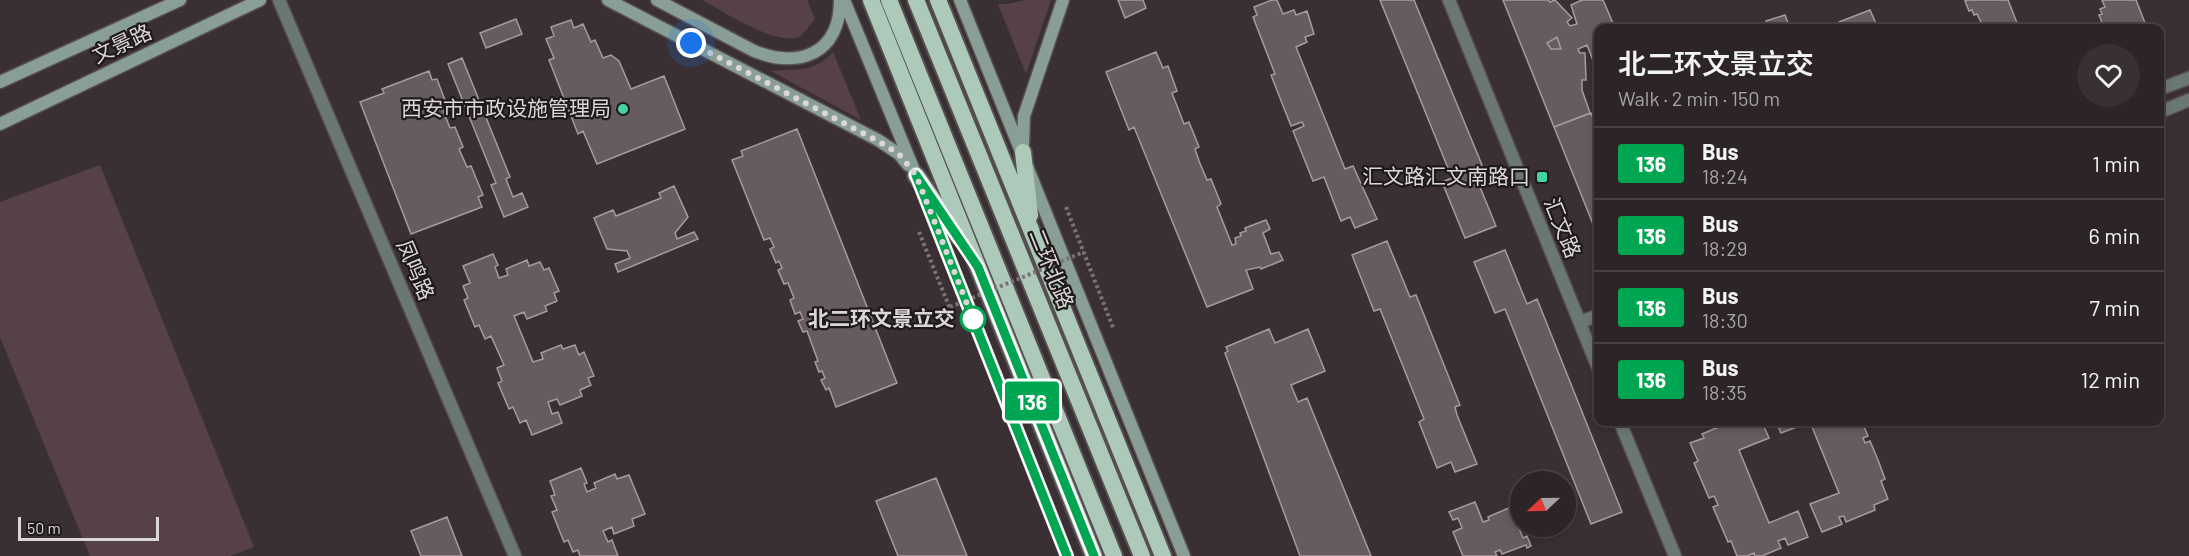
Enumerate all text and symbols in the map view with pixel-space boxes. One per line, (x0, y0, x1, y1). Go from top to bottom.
street label: 文景路 (88, 18, 155, 67)
your location (676, 28, 706, 58)
button: heart (2077, 44, 2140, 107)
text: 北二环文景立交 (1618, 46, 1814, 80)
text: Walk · 2 min · 150 m (1618, 86, 1780, 110)
place label: 西安市市政设施管理局 (401, 95, 611, 120)
marker: 西安市市政设施管理局 (616, 102, 630, 116)
text: Bus (1702, 138, 1739, 164)
text: 1 min (2092, 150, 2140, 176)
text: 136 (1636, 151, 1666, 176)
place label: 汇文路汇文南路口 (1362, 163, 1530, 188)
text: 18:24 (1702, 164, 1748, 188)
marker: 汇文路汇文南路口 (1535, 170, 1549, 184)
street label: 汇文路 (1540, 194, 1587, 261)
text: Bus (1702, 210, 1739, 236)
text: 6 min (2089, 222, 2140, 248)
text: 136 (1636, 223, 1666, 248)
street label: 二环北路 (1025, 225, 1080, 312)
street label: 凤鸣路 (393, 236, 440, 303)
text: 18:29 (1702, 236, 1747, 260)
text: Bus (1702, 282, 1739, 308)
text: 7 min (2090, 294, 2140, 320)
text: 136 (1636, 295, 1666, 320)
place label: 北二环文景立交 (808, 305, 955, 330)
marker: 北二环文景立交 (960, 306, 986, 332)
text: 18:30 (1702, 308, 1748, 332)
text: Bus (1702, 354, 1739, 380)
text: 12 min (2080, 366, 2140, 392)
text: 136 (1636, 367, 1666, 392)
text: 18:35 (1702, 380, 1747, 404)
line badge: 136 (998, 382, 1066, 420)
text: 136 (1017, 389, 1047, 414)
north arrow (1510, 471, 1576, 537)
map controls (1510, 471, 1576, 537)
scale bar (18, 514, 159, 542)
text: 50 m (27, 518, 61, 537)

